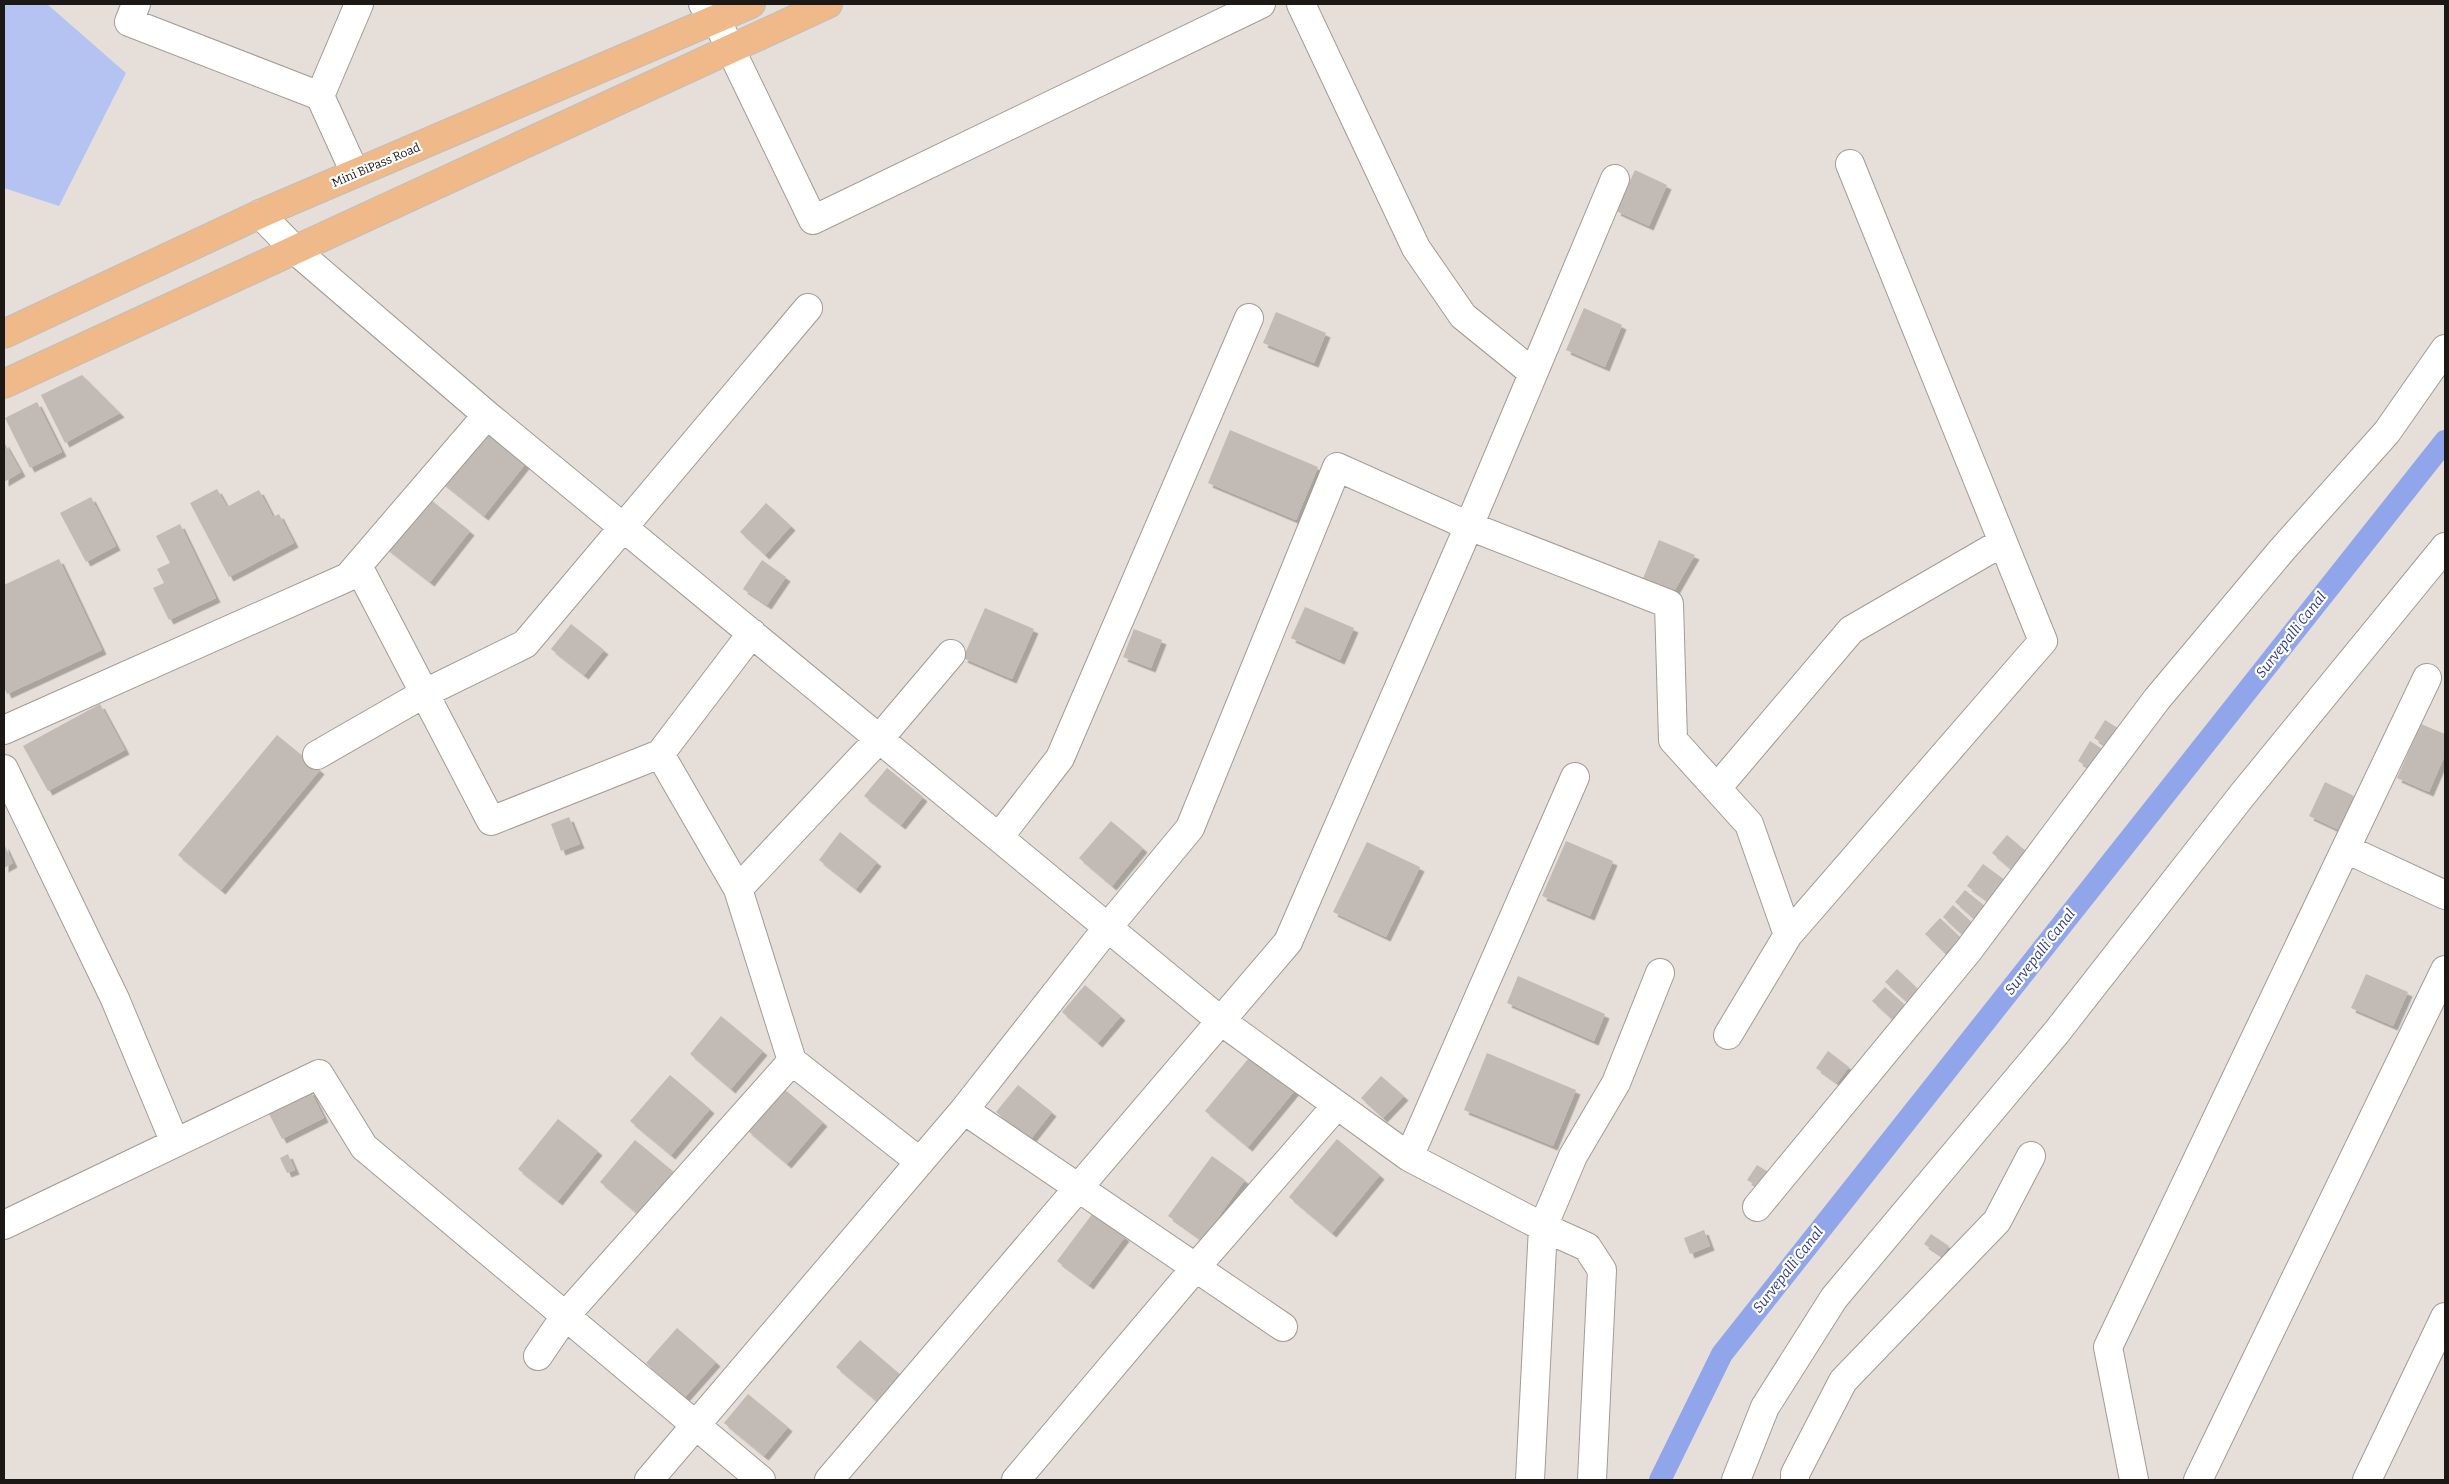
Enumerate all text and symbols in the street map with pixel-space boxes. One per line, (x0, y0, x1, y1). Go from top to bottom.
street label: Mini BiPass Road (330, 140, 422, 190)
water label: Survepalli Canal (2252, 589, 2330, 681)
water label: Survepalli Canal (2001, 906, 2079, 998)
water label: Survepalli Canal (1749, 1224, 1827, 1316)

